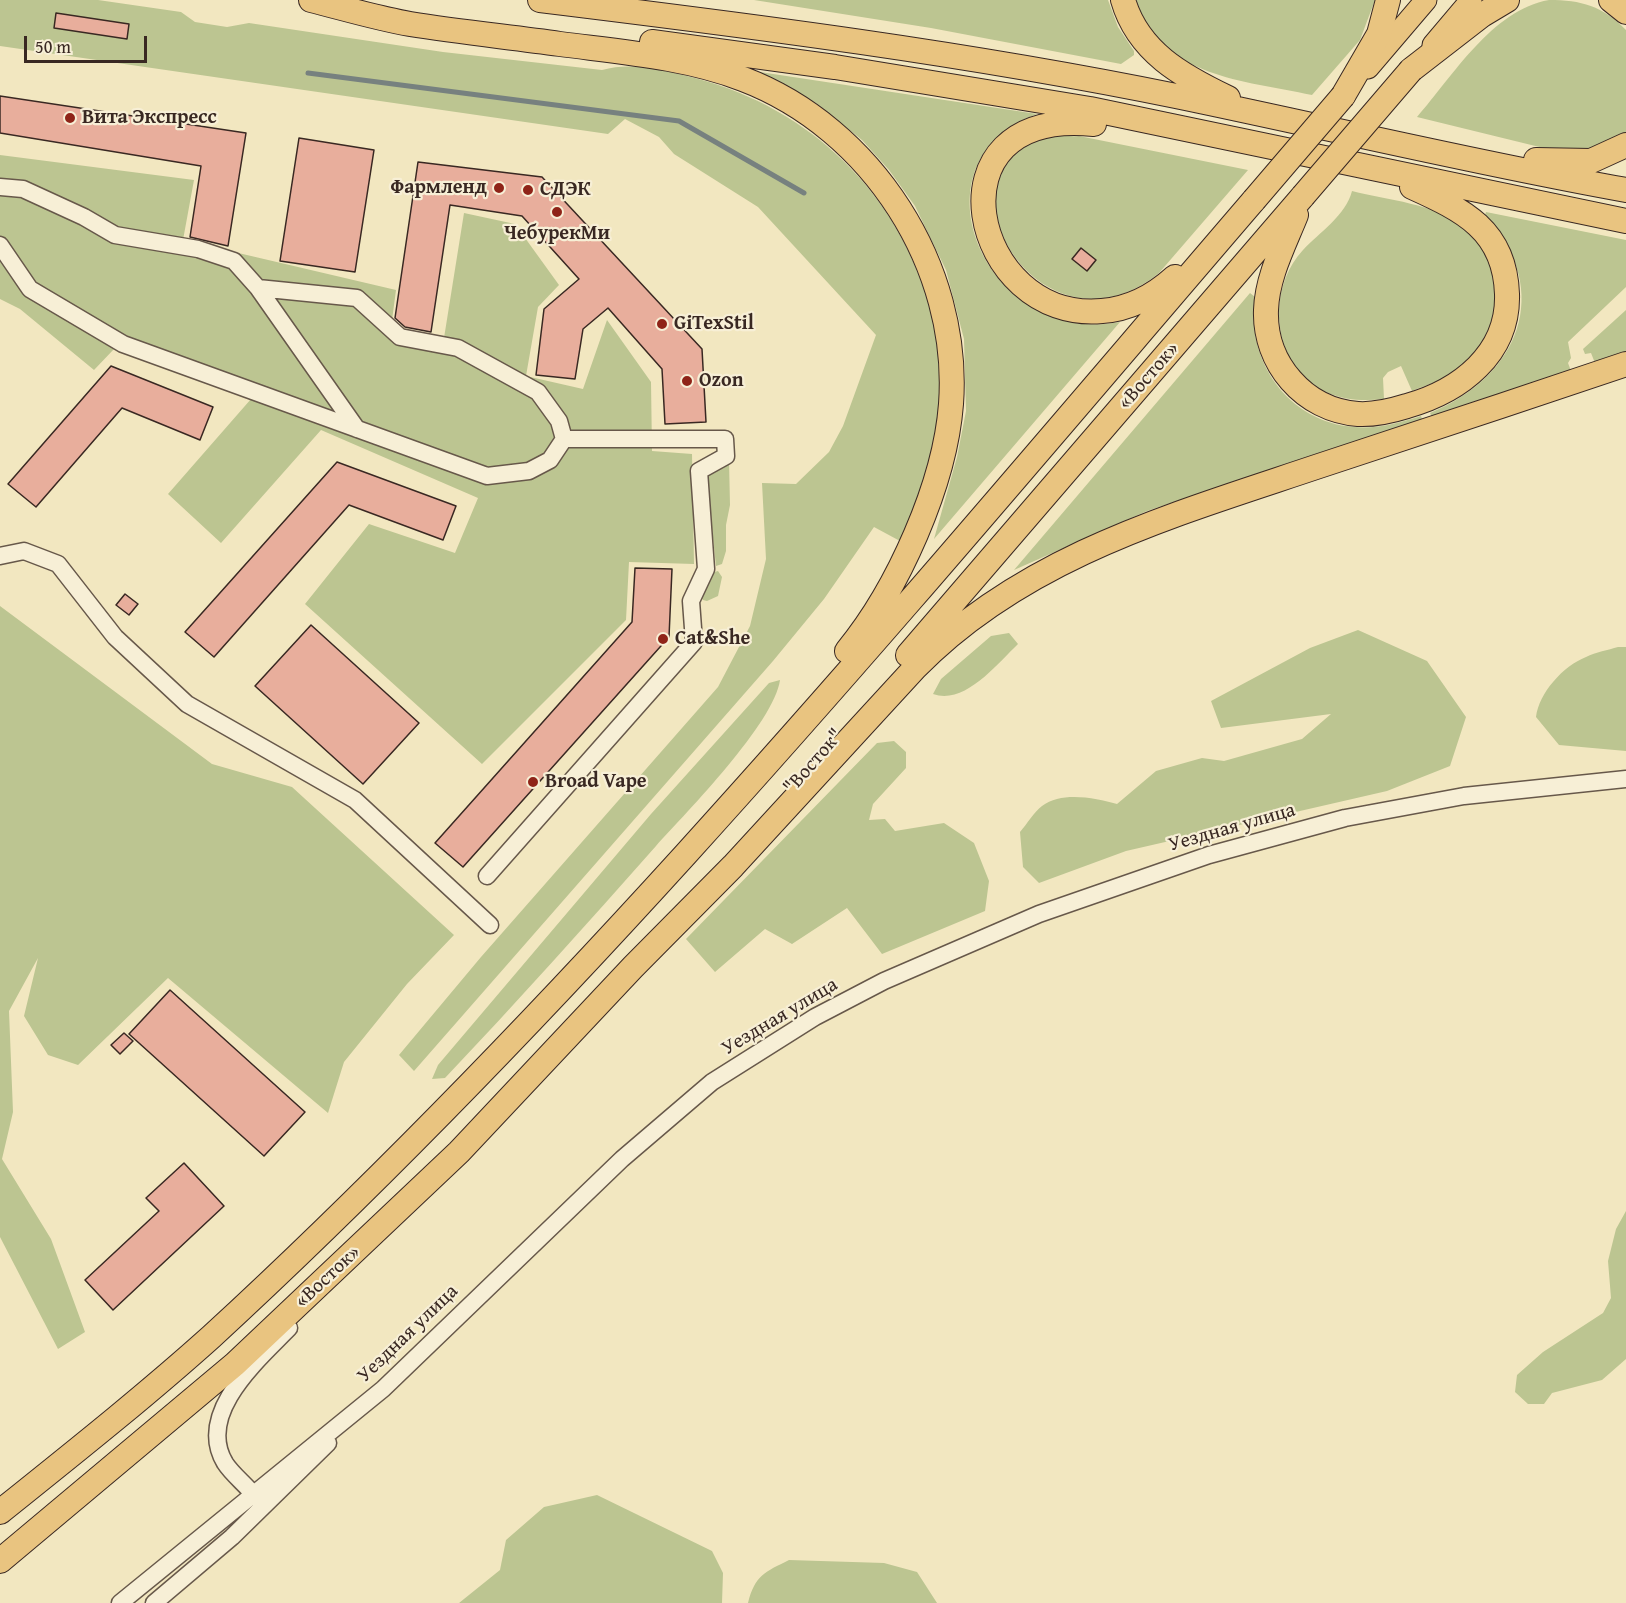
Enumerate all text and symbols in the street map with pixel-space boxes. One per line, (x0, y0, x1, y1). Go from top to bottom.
scale bar (27, 24, 150, 62)
text: 50 m (35, 33, 71, 60)
place label: Вита Экспресс (82, 106, 217, 130)
marker: Вита Экспресс (63, 111, 77, 125)
place label: Фармленд (391, 176, 487, 200)
place label: СДЭК (540, 178, 591, 202)
marker: Фармленд (492, 181, 506, 195)
marker: СДЭК (521, 183, 535, 197)
marker: ЧебурекМи (550, 205, 564, 219)
place label: ЧебурекМи (504, 222, 610, 246)
place label: GiTexStil (674, 312, 754, 336)
marker: GiTexStil (655, 317, 669, 331)
street label: «Восток» (1114, 338, 1184, 414)
place label: Ozon (699, 369, 744, 393)
marker: Ozon (680, 374, 694, 388)
place label: Cat&She (675, 627, 750, 651)
marker: Cat&She (656, 632, 670, 646)
street label: "Восток" (779, 725, 849, 799)
place label: Broad Vape (545, 770, 647, 794)
marker: Broad Vape (526, 775, 540, 789)
street label: Уездная улица (1166, 798, 1298, 858)
street label: Уездная улица (718, 973, 842, 1061)
street label: «Восток» (290, 1241, 366, 1313)
street label: Уездная улица (353, 1280, 463, 1388)

